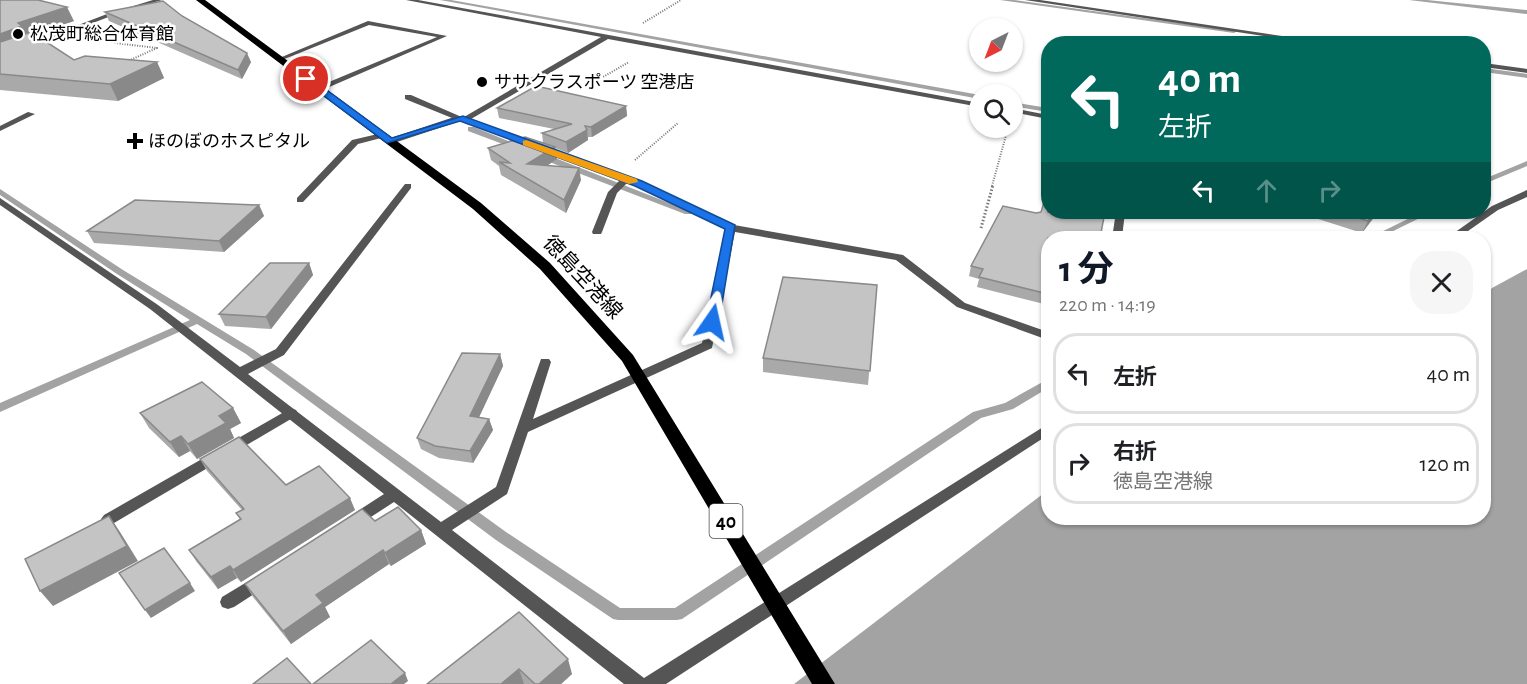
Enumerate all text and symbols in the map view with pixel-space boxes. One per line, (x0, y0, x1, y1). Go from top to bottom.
north arrow (969, 18, 1023, 72)
map controls (969, 18, 1023, 138)
place label: 松茂町総合体育館 (30, 24, 174, 44)
marker: 松茂町総合体育館 (11, 27, 25, 41)
pin (280, 53, 331, 104)
text: 40 m (1158, 58, 1241, 100)
icon: left (1059, 60, 1137, 138)
icon: arrive (289, 62, 322, 95)
place label: ササクラスポーツ 空港店 (494, 73, 694, 92)
marker: ササクラスポーツ 空港店 (475, 75, 489, 89)
button: search (969, 84, 1023, 138)
text: 左折 (1158, 114, 1212, 141)
marker: ほのぼのホスピタル (126, 132, 144, 150)
place label: ほのぼのホスピタル (148, 132, 310, 151)
icon: left (1187, 174, 1220, 207)
icon: ahead (1250, 174, 1283, 207)
icon: right (1313, 174, 1346, 207)
street label: 徳島空港線 (539, 231, 627, 323)
button: close (1410, 251, 1473, 314)
text: 1 分 (1059, 252, 1113, 288)
position arrow (680, 290, 744, 354)
text: 220 m · 14:19 (1059, 295, 1156, 315)
icon: left (1062, 357, 1095, 390)
text: 40 m (1427, 363, 1470, 385)
text: 左折 (1113, 366, 1157, 388)
text: 右折 (1113, 441, 1157, 463)
icon: right (1062, 447, 1095, 480)
text: 120 m (1420, 453, 1470, 475)
text: 徳島空港線 (1113, 472, 1213, 492)
road number: 40 (710, 504, 742, 538)

